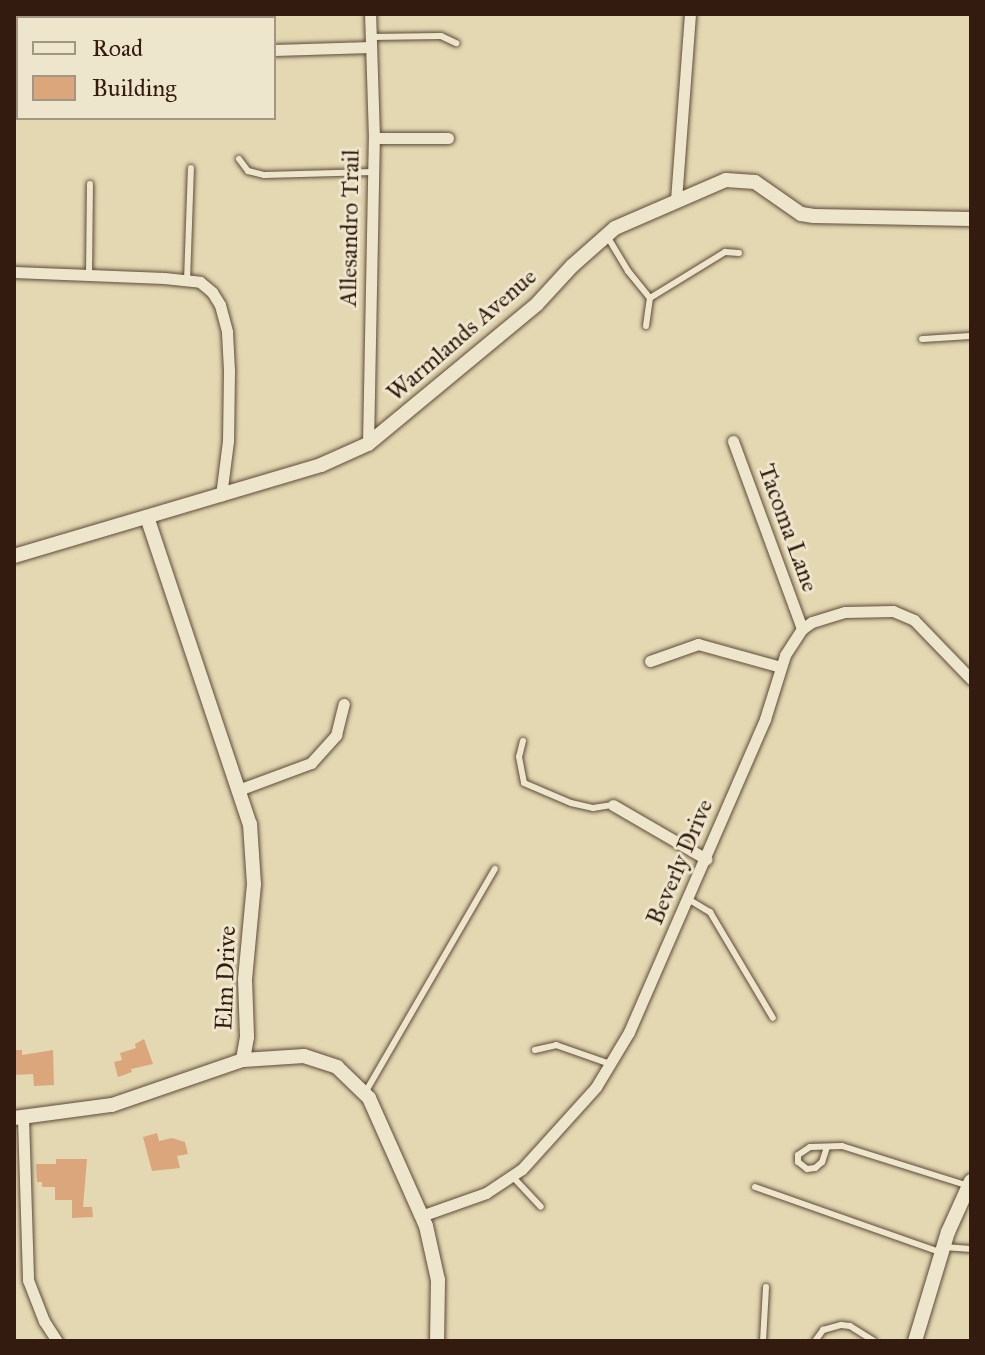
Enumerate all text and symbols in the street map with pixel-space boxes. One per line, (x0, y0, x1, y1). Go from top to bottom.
legend (16, 16, 276, 120)
text: Road (92, 33, 143, 63)
text: Building (92, 73, 177, 103)
street label: Allesandro Trail (334, 149, 366, 307)
street label: Warmlands Avenue (381, 262, 543, 408)
street label: Tacoma Lane (752, 460, 824, 596)
street label: Beverly Drive (641, 795, 719, 929)
street label: Elm Drive (210, 925, 242, 1031)

